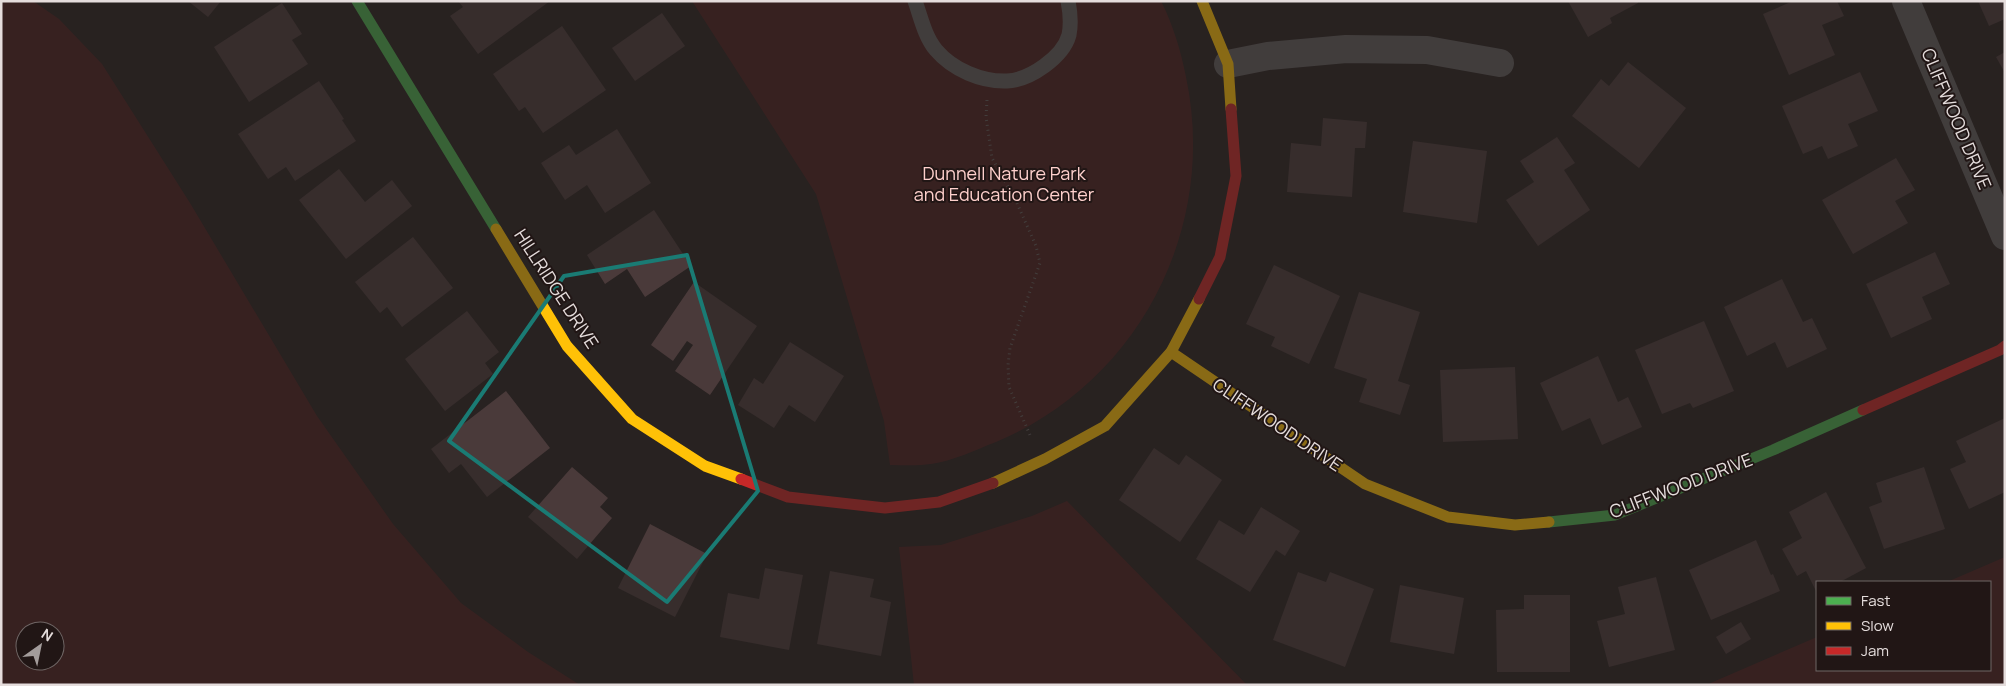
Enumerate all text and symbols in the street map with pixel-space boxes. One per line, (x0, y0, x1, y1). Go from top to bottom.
street label: CLIFFWOOD DRIVE (1916, 44, 1998, 193)
park label: Dunnell Nature Park and Education Center (914, 161, 1095, 206)
street label: HILLRIDGE DRIVE (509, 224, 604, 353)
street label: CLIFFWOOD DRIVE (1208, 372, 1347, 476)
street label: CLIFFWOOD DRIVE (1606, 447, 1756, 523)
legend (1816, 581, 1991, 671)
text: Fast (1861, 590, 1890, 611)
text: Slow (1861, 615, 1894, 636)
north arrow (15, 621, 65, 671)
text: N (38, 624, 57, 645)
text: Jam (1861, 640, 1889, 661)

